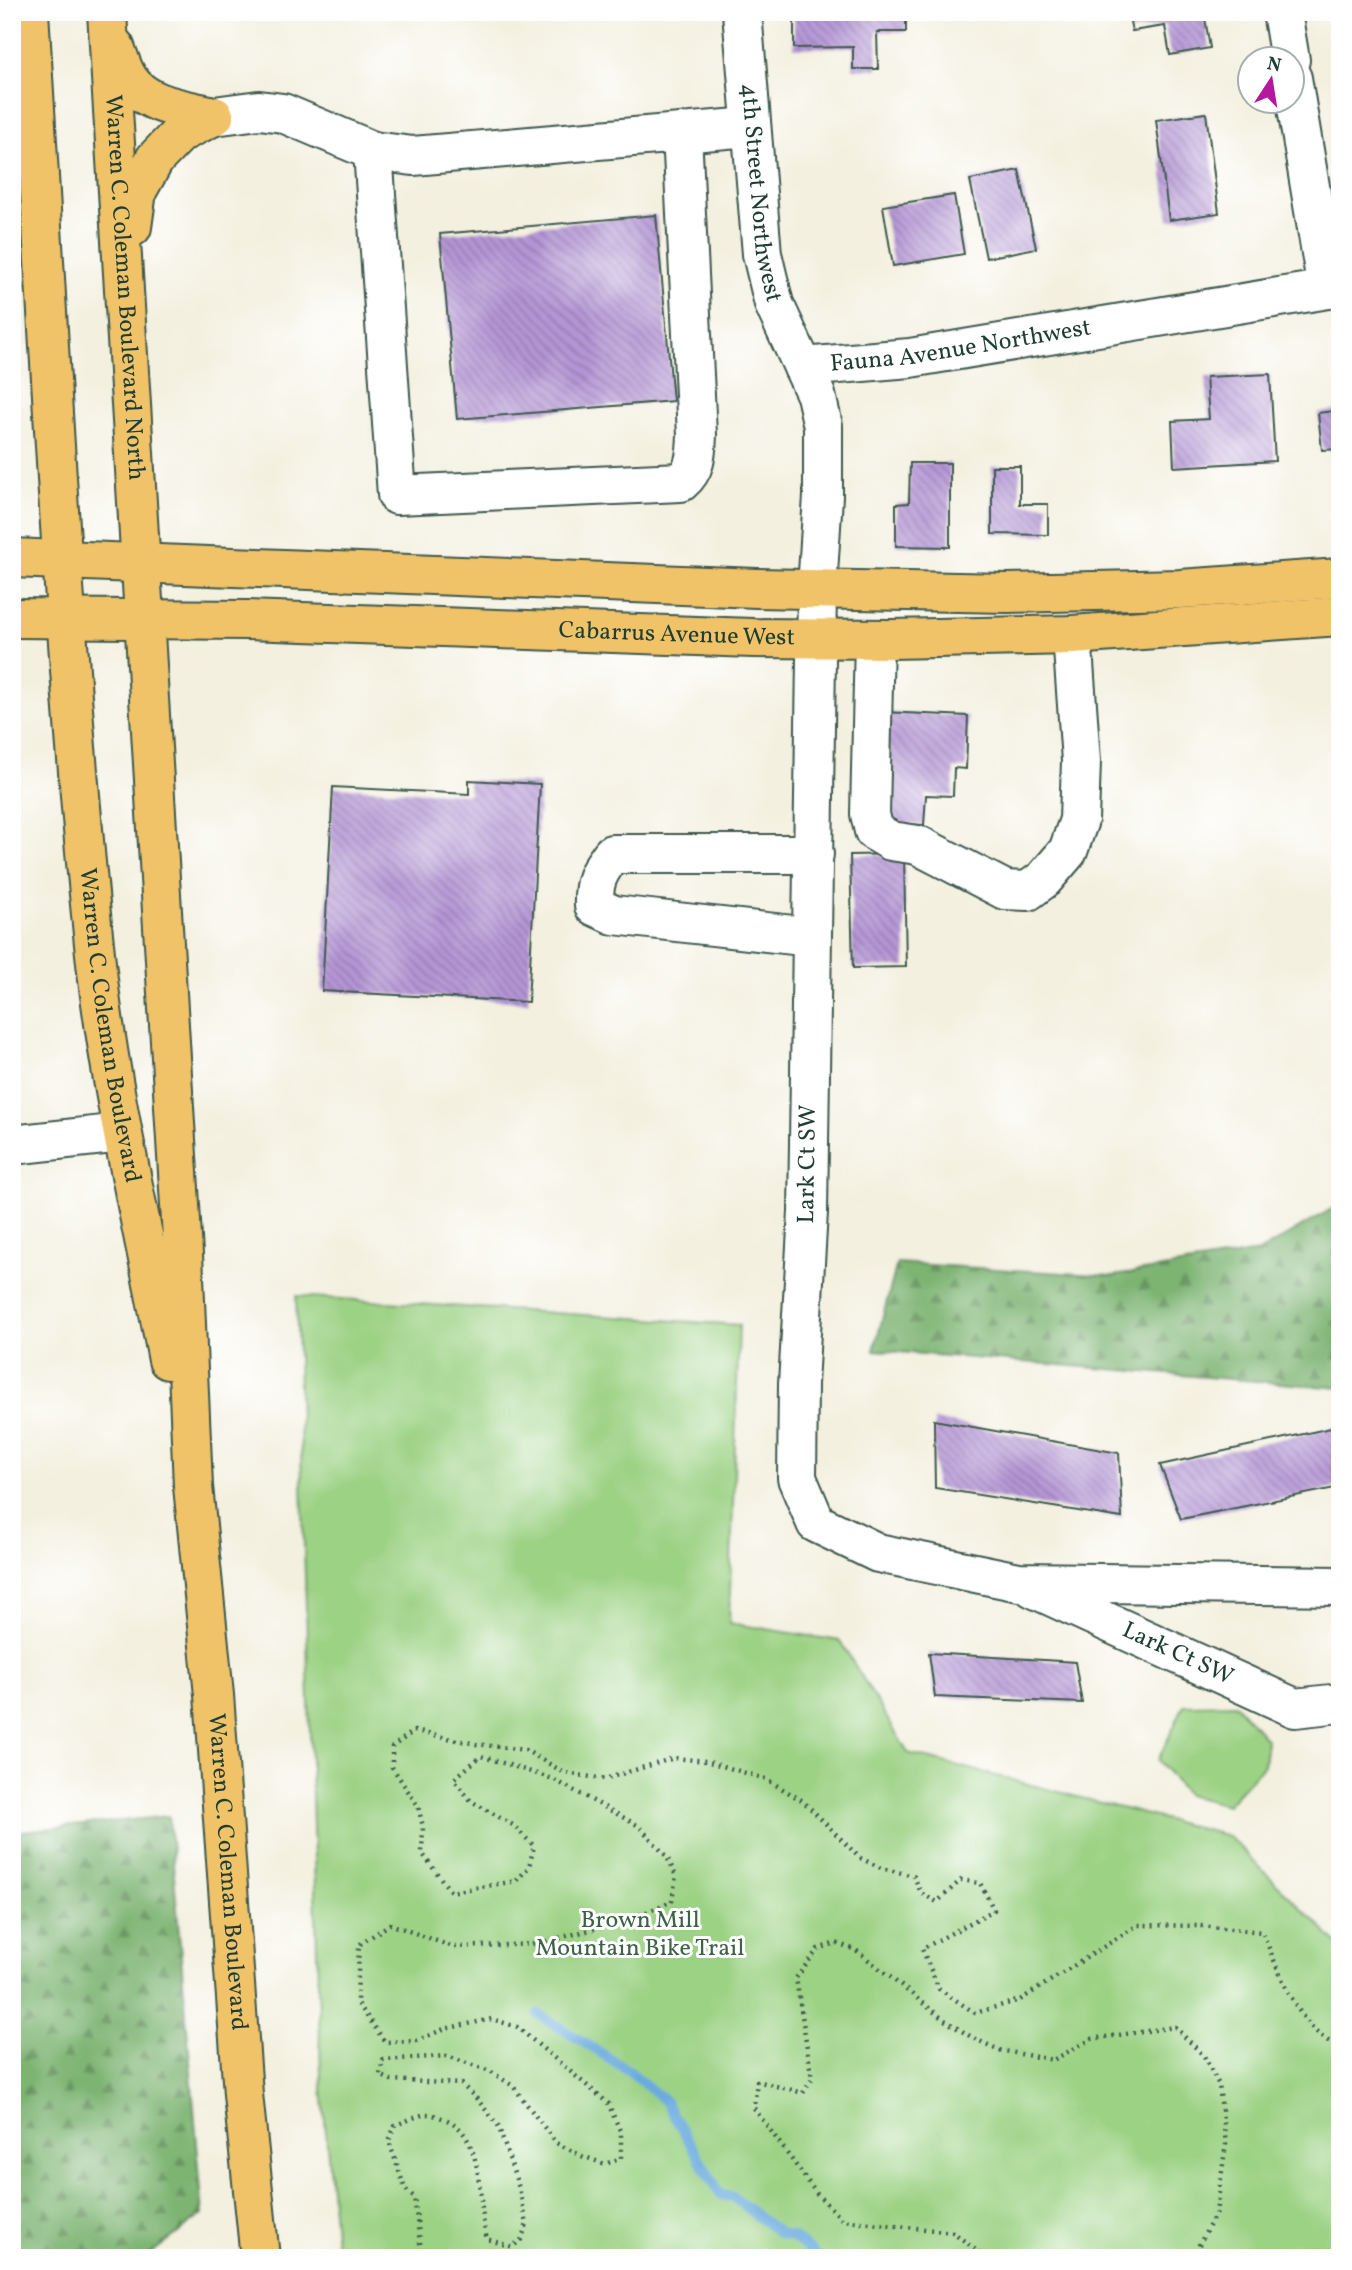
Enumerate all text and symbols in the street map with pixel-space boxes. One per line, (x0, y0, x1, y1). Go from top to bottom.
north arrow (1236, 46, 1306, 116)
text: N (1265, 51, 1284, 80)
street label: 4th Street Northwest (731, 82, 790, 306)
street label: Warren C. Coleman Boulevard North (95, 94, 153, 481)
street label: Fauna Avenue Northwest (829, 311, 1094, 382)
street label: Cabarrus Avenue West (558, 614, 795, 655)
street label: Warren C. Coleman Boulevard (70, 866, 149, 1186)
street label: Lark Ct SW (790, 1104, 826, 1224)
street label: Lark Ct SW (1116, 1614, 1239, 1694)
street label: Warren C. Coleman Boulevard (198, 1712, 255, 2032)
park label: Brown Mill Mountain Bike Trail (535, 1904, 745, 1966)

